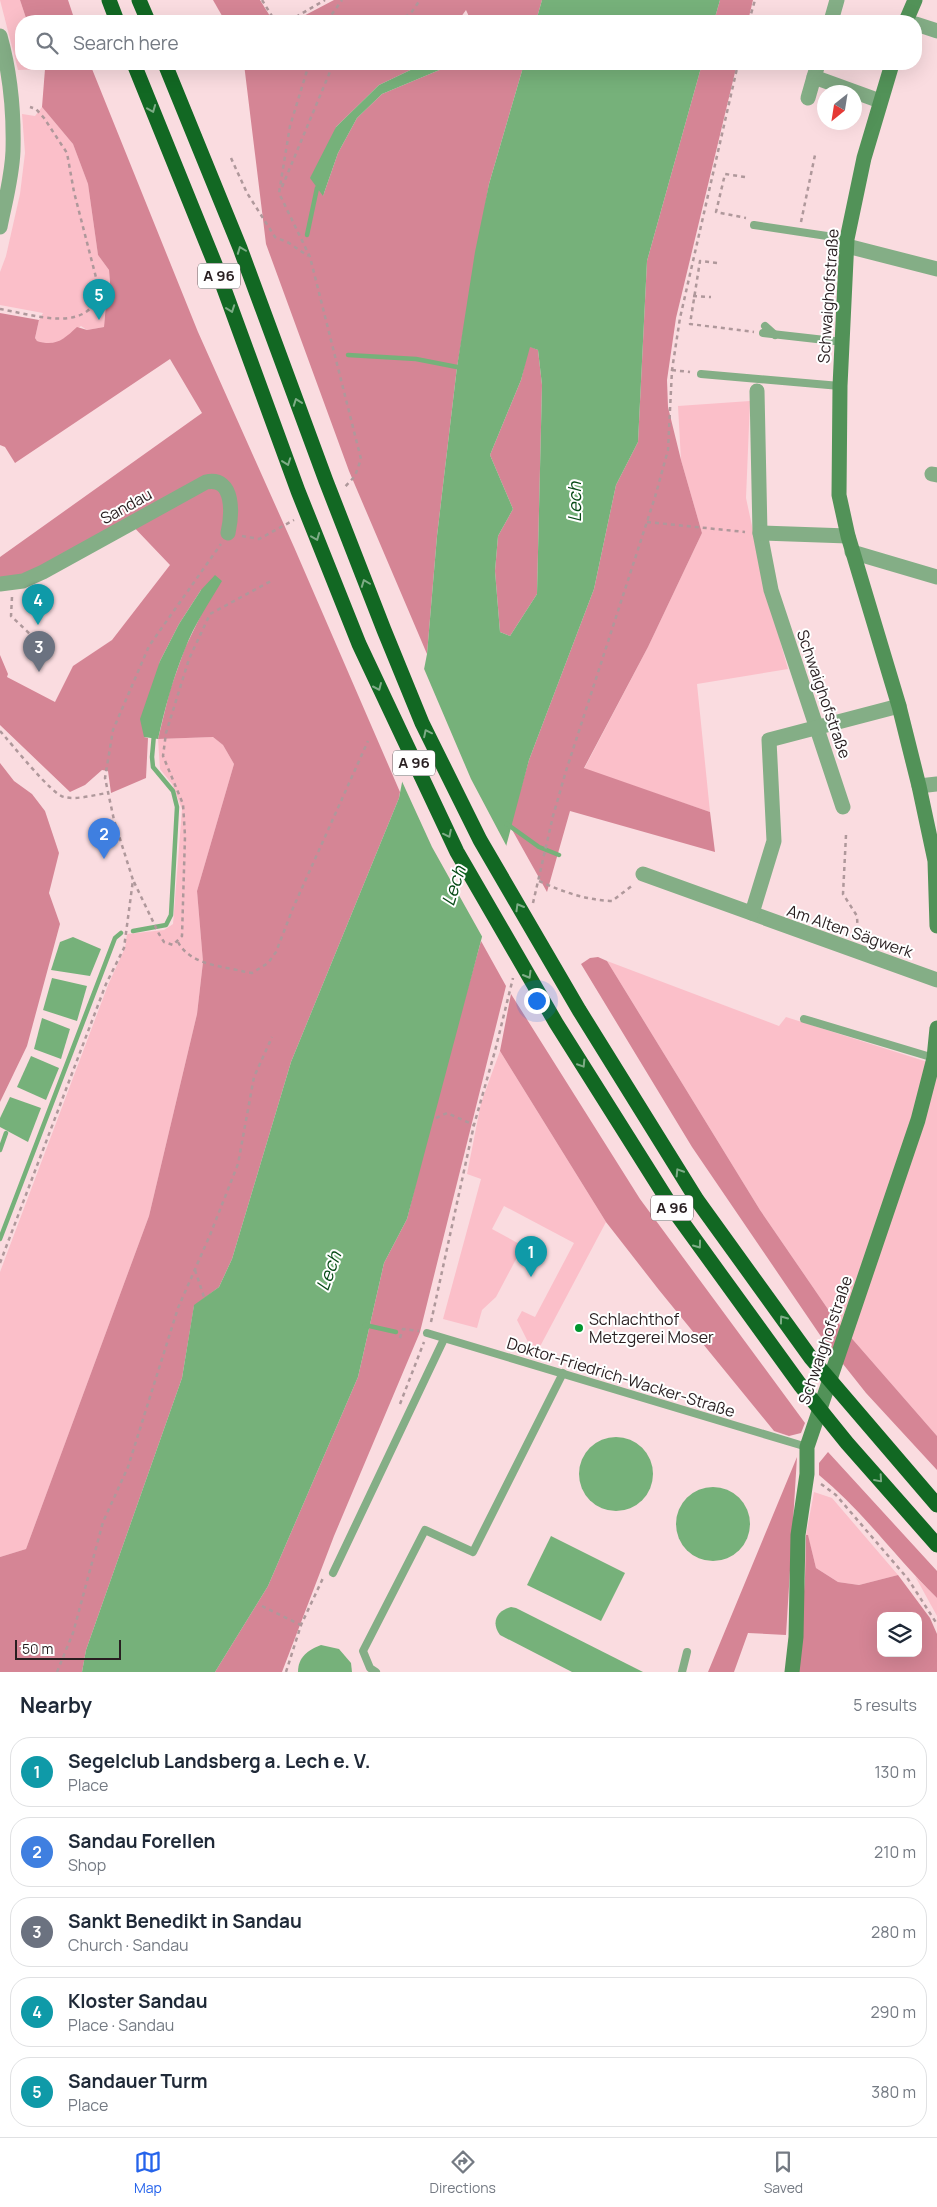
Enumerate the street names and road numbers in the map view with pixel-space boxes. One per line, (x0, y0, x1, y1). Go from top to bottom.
street label: Schwaighofstraße (812, 228, 844, 364)
road number: A 96 (198, 264, 240, 288)
street label: Sandau (96, 483, 156, 529)
street label: Schwaighofstraße (792, 627, 856, 761)
road number: A 96 (393, 750, 435, 776)
street label: Am Alten Sägwerk (784, 899, 917, 963)
road number: A 96 (651, 1196, 693, 1220)
street label: Schwaighofstraße (793, 1273, 857, 1407)
street label: Doktor-Friedrich-Wacker-Straße (504, 1332, 738, 1422)

